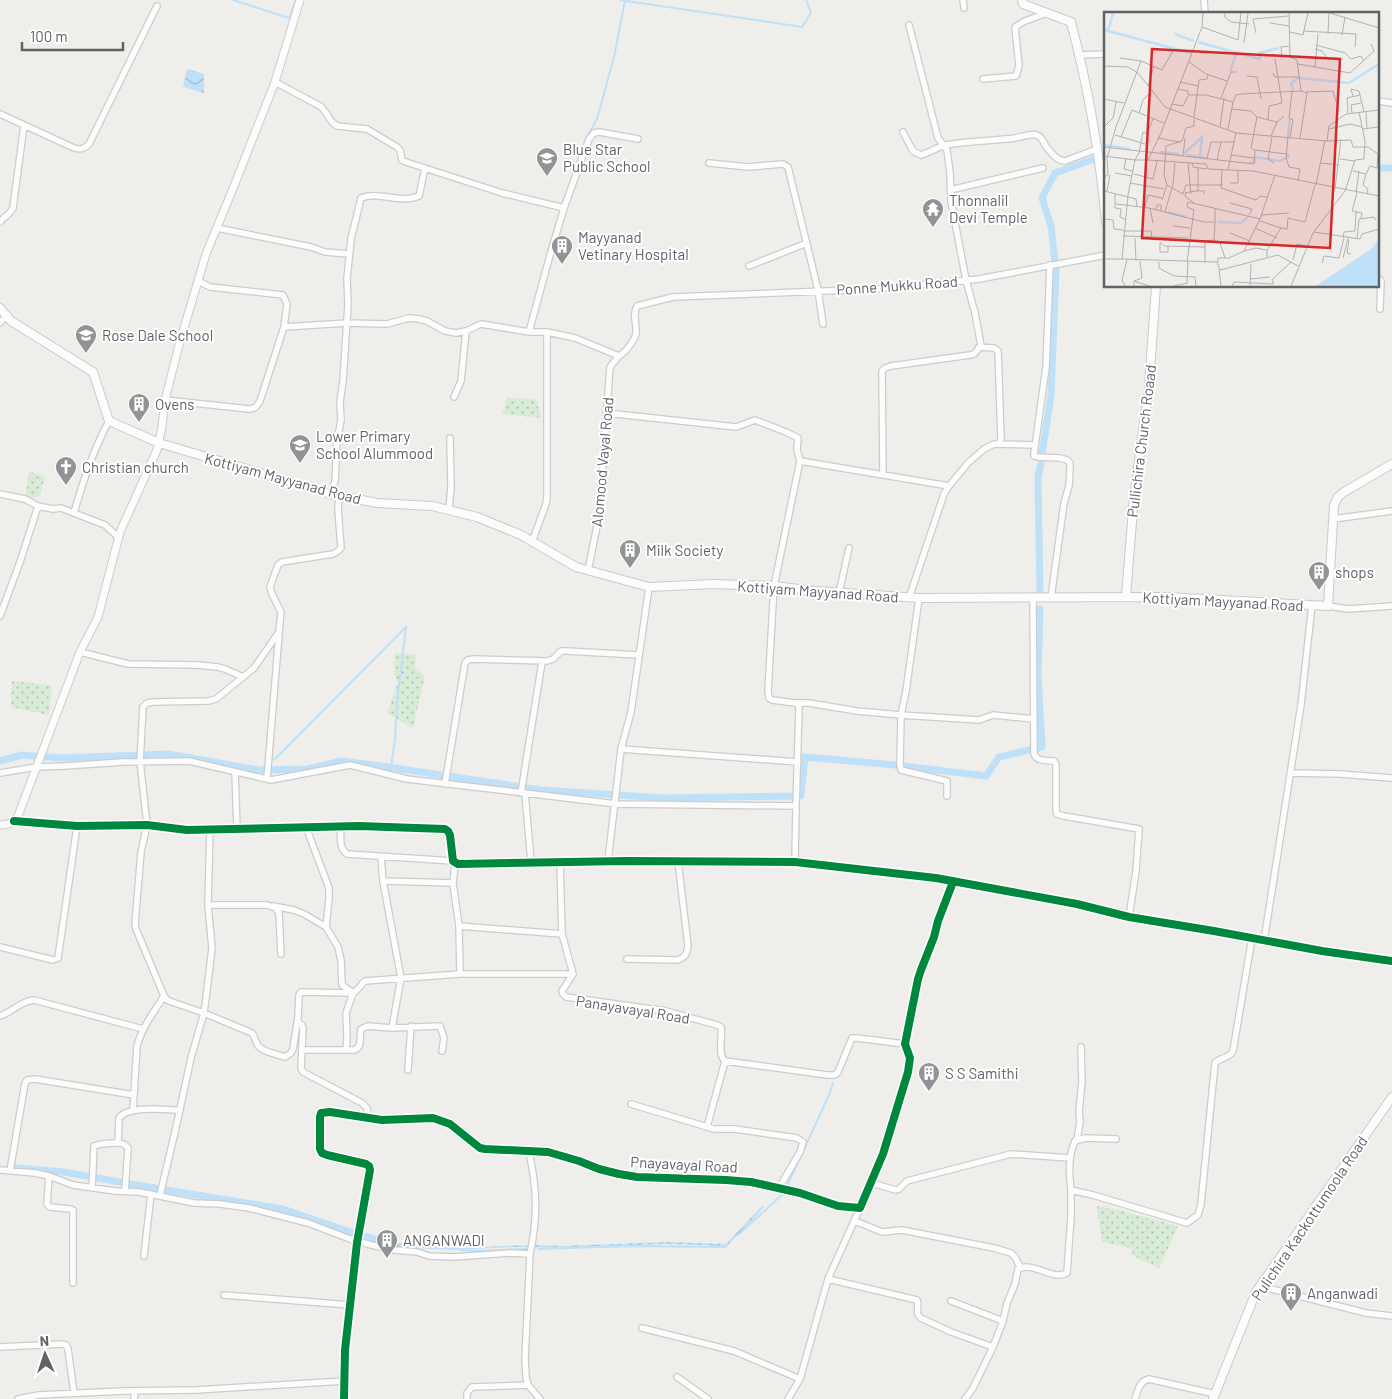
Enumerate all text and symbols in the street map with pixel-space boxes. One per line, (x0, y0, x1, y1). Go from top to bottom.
inset map (1104, 12, 1380, 288)
scale bar (22, 20, 124, 52)
text: 100 m (30, 27, 68, 45)
place label: Blue Star Public School (563, 140, 651, 175)
school or university icon: Blue Star Public School (535, 146, 559, 177)
place label: Thonnalil Devi Temple (949, 191, 1028, 226)
temple icon: Thonnalil Devi Temple (921, 197, 945, 228)
place label: Mayyanad Vetinary Hospital (578, 228, 689, 263)
building icon: Mayyanad Vetinary Hospital (550, 234, 574, 265)
street label: Ponne Mukku Road (836, 272, 958, 298)
school or university icon: Rose Dale School (74, 323, 98, 354)
place label: Rose Dale School (102, 326, 213, 344)
street label: Pullichira Church Roaad (1123, 364, 1159, 518)
building icon: Ovens (127, 392, 151, 423)
place label: Ovens (155, 395, 195, 413)
street label: Alomood Vayal Road (587, 396, 617, 528)
place label: Lower Primary School Alummood (316, 427, 433, 462)
school or university icon: Lower Primary School Alummood (288, 433, 312, 464)
street label: Kottiyam Mayyanad Road (203, 448, 363, 508)
church icon: Christian church (54, 455, 78, 486)
place label: Christian church (82, 458, 189, 476)
building icon: Milk Society (618, 538, 642, 569)
place label: Milk Society (646, 541, 723, 559)
building icon: shops (1307, 560, 1331, 591)
place label: shops (1335, 563, 1374, 581)
street label: Kottiyam Mayyanad Road (737, 576, 899, 606)
street label: Kottiyam Mayyanad Road (1142, 588, 1304, 614)
street label: Panayavayal Road (575, 991, 691, 1027)
building icon: S S Samithi (917, 1061, 941, 1092)
place label: S S Samithi (945, 1064, 1019, 1082)
street label: Pulichira Kackottumoola Road (1247, 1132, 1371, 1304)
street label: Pnayavayal Road (630, 1152, 738, 1176)
building icon: ANGANWADI (375, 1228, 399, 1259)
place label: ANGANWADI (403, 1231, 485, 1249)
building icon: Anganwadi (1279, 1281, 1303, 1312)
place label: Anganwadi (1307, 1284, 1378, 1302)
north arrow (20, 1329, 70, 1379)
text: N (39, 1332, 49, 1349)

